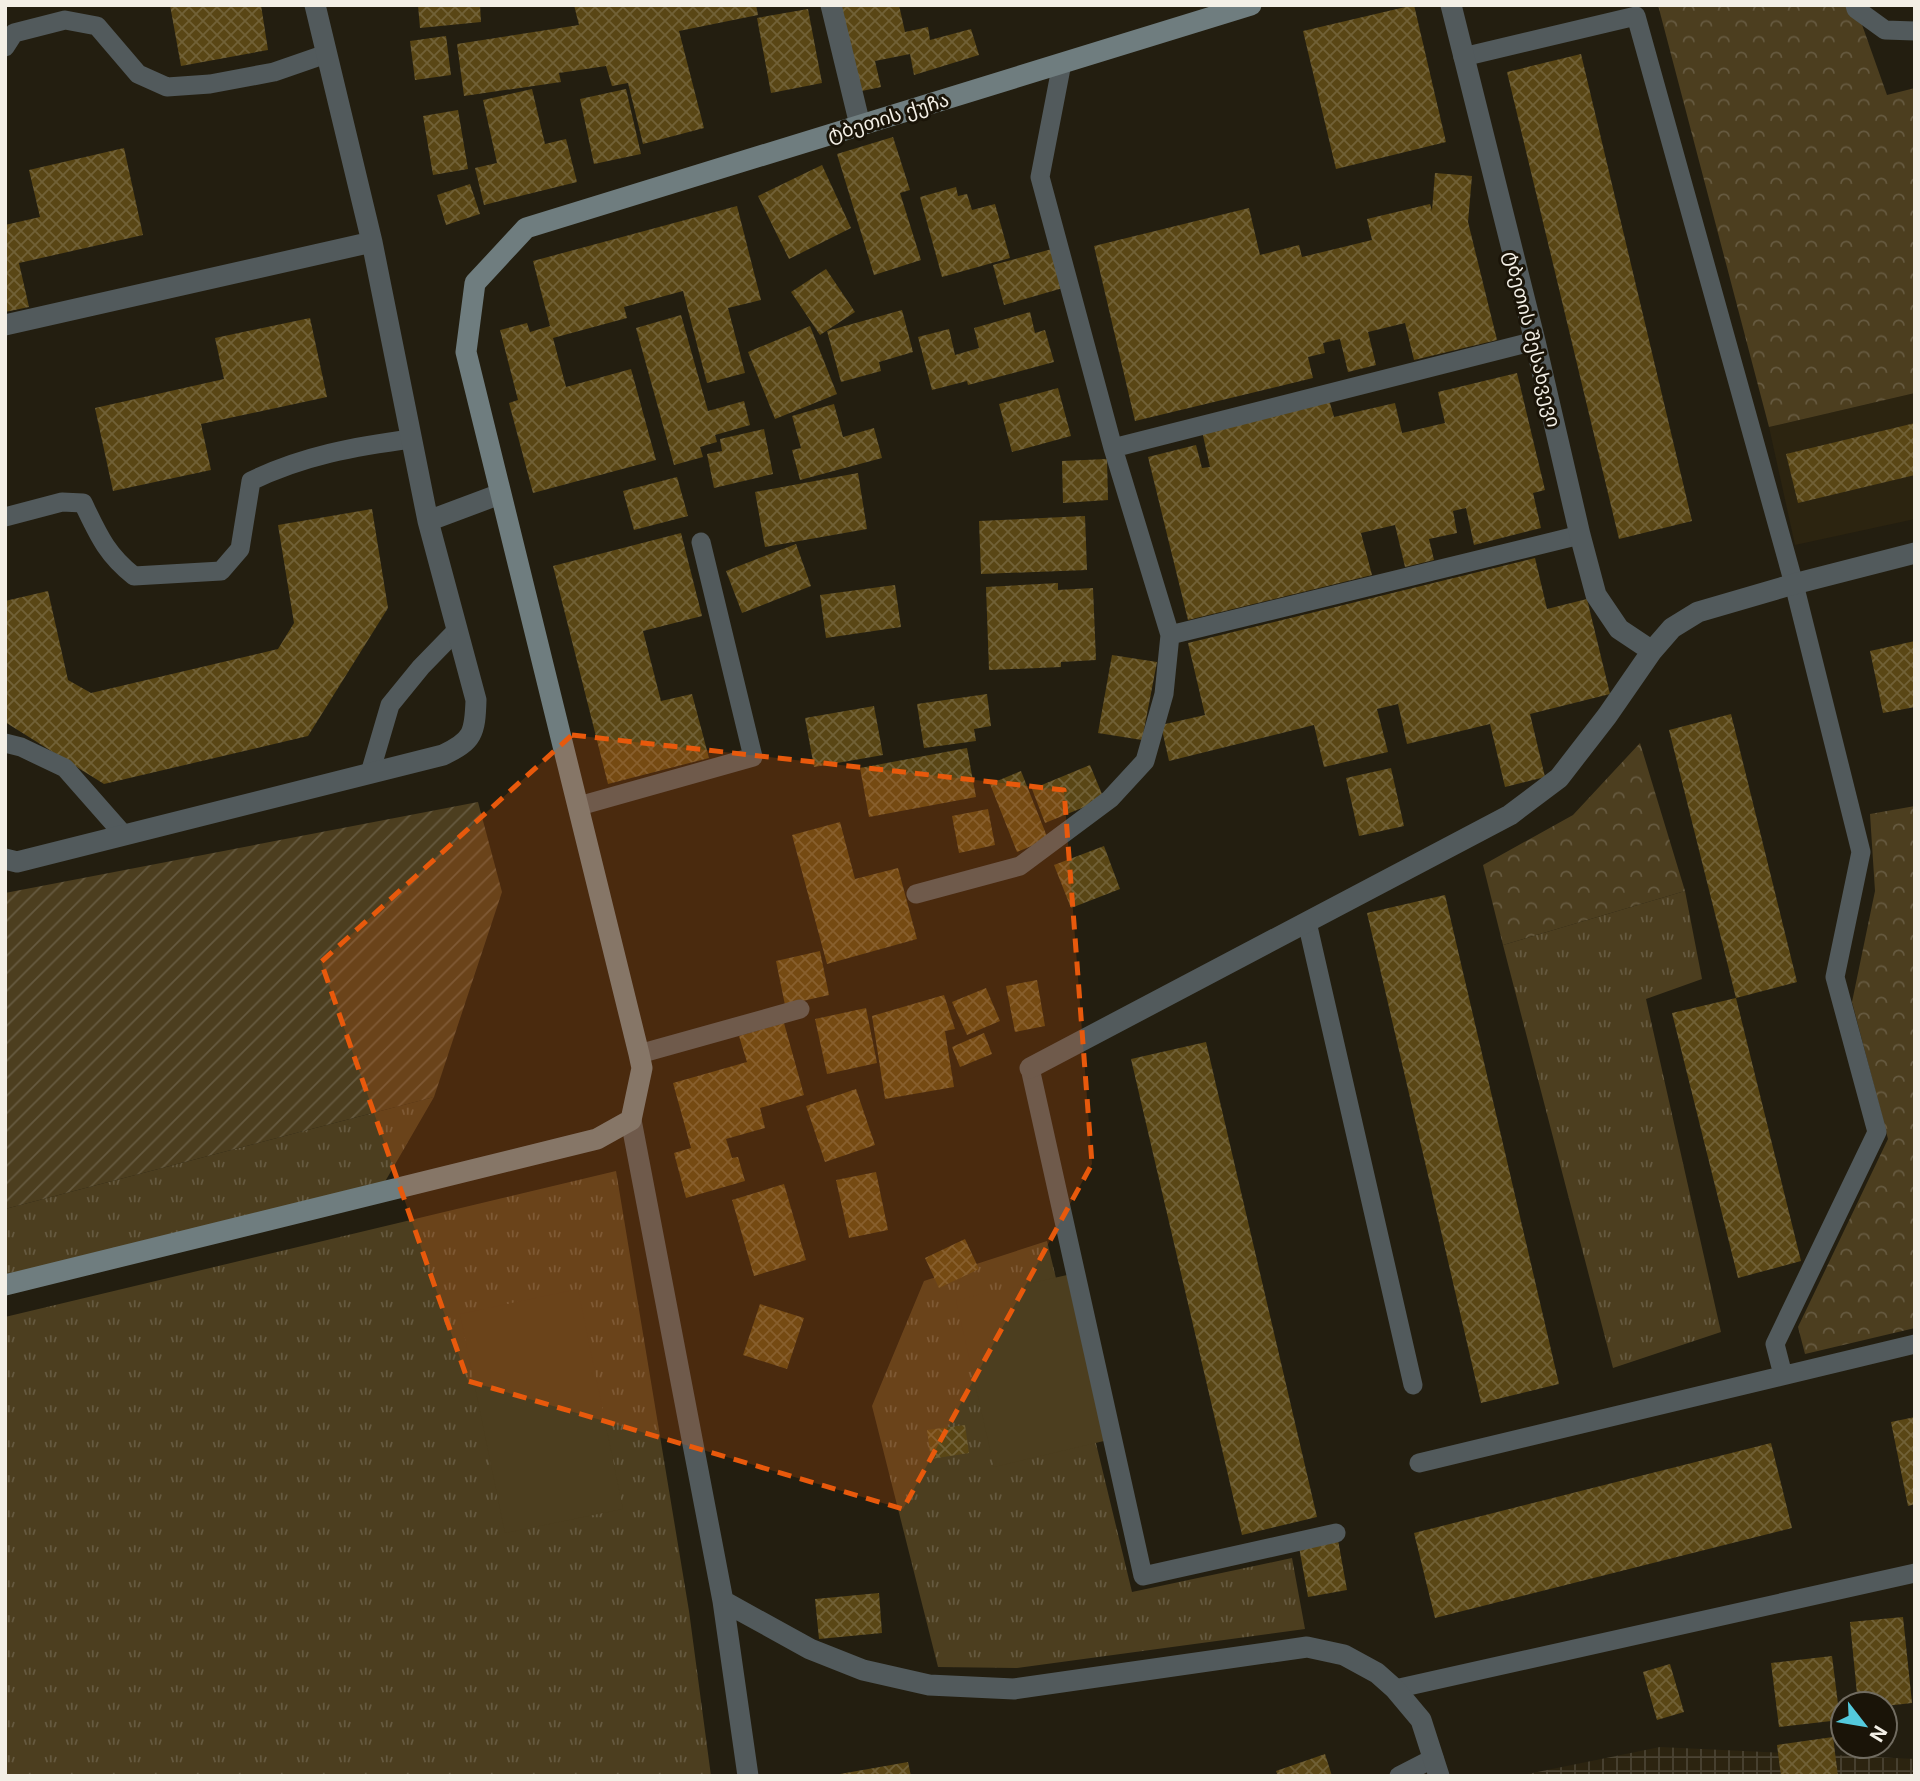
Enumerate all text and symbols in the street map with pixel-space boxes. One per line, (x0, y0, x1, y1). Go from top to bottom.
street label: ტბეთის ქუჩა (825, 88, 952, 147)
street label: ტბეთის შესახვევი (1499, 249, 1566, 430)
north arrow (1829, 1690, 1899, 1760)
text: N (1865, 1721, 1892, 1746)

